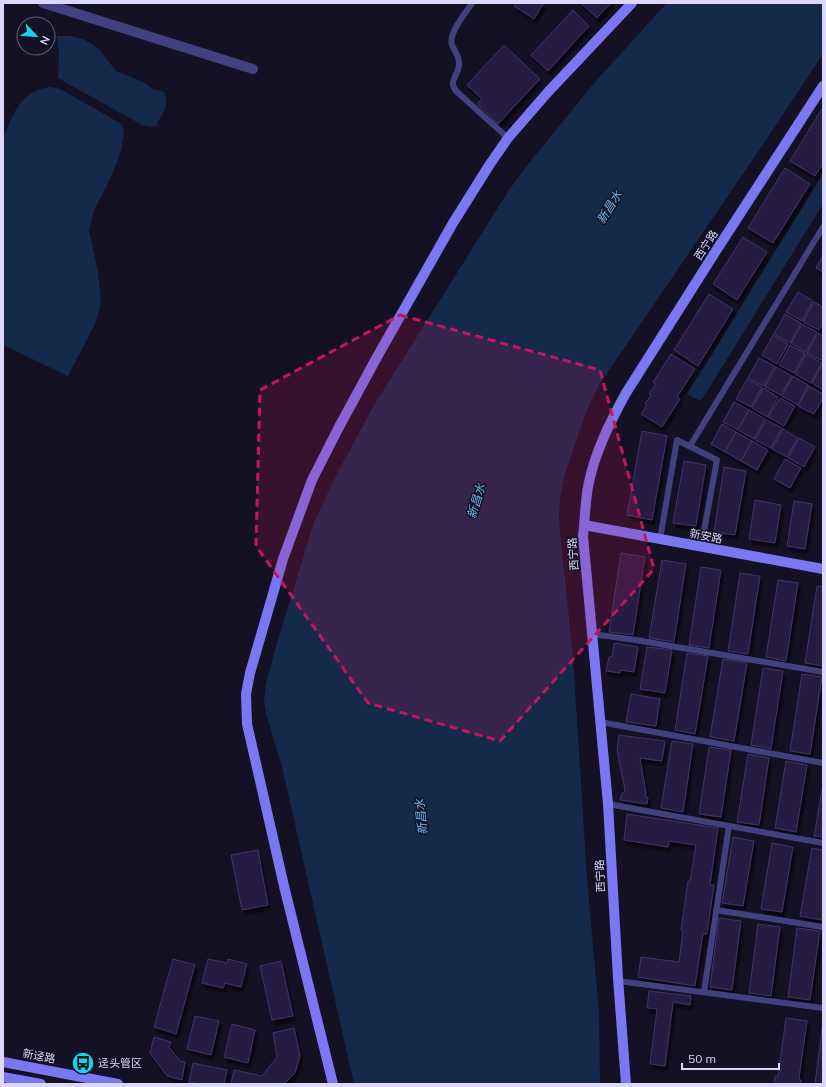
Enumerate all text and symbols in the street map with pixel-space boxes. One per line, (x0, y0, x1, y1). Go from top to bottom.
north arrow (16, 16, 56, 56)
text: N (37, 34, 53, 47)
water label: 新昌水 (593, 187, 625, 226)
street label: 西宁路 (691, 227, 721, 263)
water label: 新昌水 (464, 481, 488, 520)
street label: 新安路 (688, 526, 724, 546)
street label: 西宁路 (565, 537, 581, 571)
water label: 新昌水 (412, 797, 430, 836)
street label: 西宁路 (592, 859, 608, 893)
scale bar (682, 1045, 779, 1071)
street label: 新迳路 (21, 1046, 57, 1066)
bus stop icon: 迳头管区 (70, 1050, 96, 1076)
text: 50 m (688, 1051, 716, 1066)
place label: 迳头管区 (98, 1056, 142, 1070)

